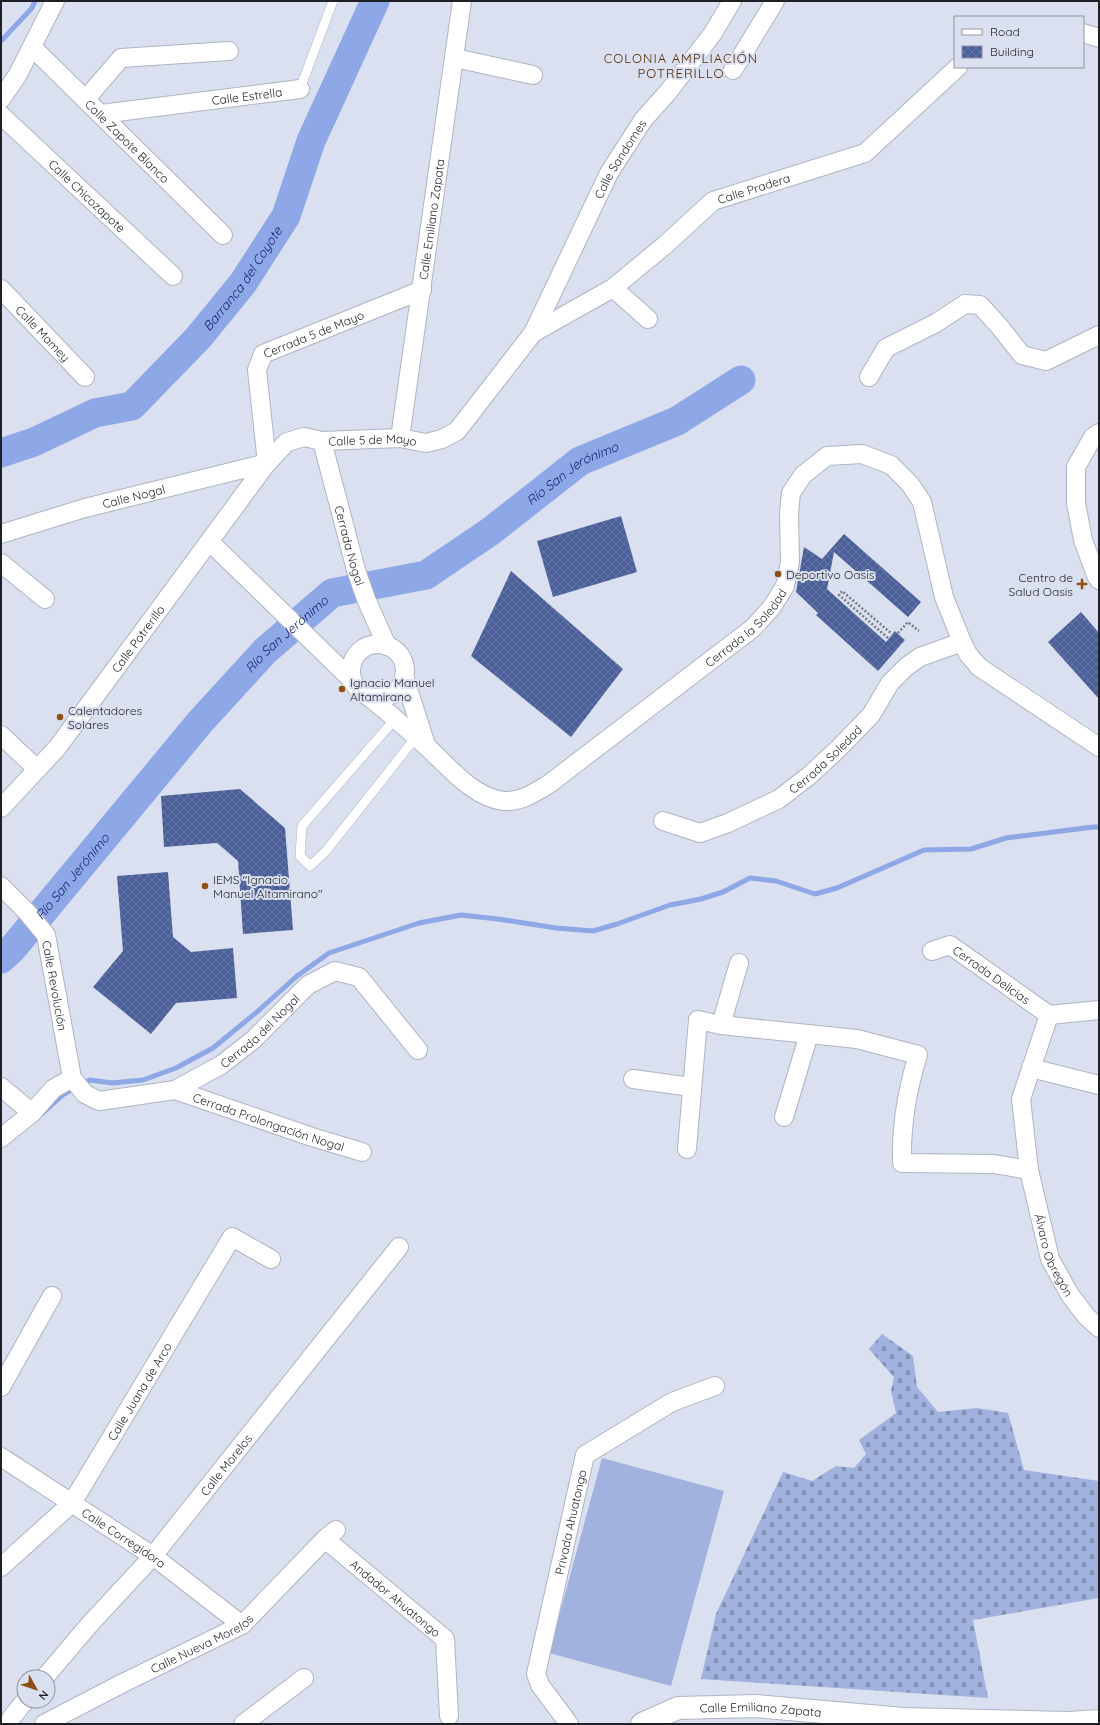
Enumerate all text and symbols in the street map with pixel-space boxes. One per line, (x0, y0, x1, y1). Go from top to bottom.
legend (954, 16, 1084, 68)
text: Road (990, 24, 1020, 39)
text: Building (990, 44, 1034, 59)
district label: COLONIA AMPLIACIÓN POTRERILLO (604, 50, 758, 81)
street label: Calle Estrella (211, 84, 283, 108)
street label: Calle Zapote Blanco (82, 96, 173, 186)
street label: Calle Sandomes (591, 116, 649, 201)
street label: Calle Chicozapote (46, 156, 129, 235)
street label: Calle Emiliano Zapata (415, 158, 447, 281)
street label: Calle Pradera (715, 170, 792, 207)
water label: Barranca del Coyote (199, 223, 286, 334)
street label: Calle Mamey (13, 302, 74, 364)
street label: Cerrada 5 de Mayo (261, 307, 366, 361)
street label: Calle 5 de Mayo (328, 430, 418, 449)
water label: Río San Jerónimo (523, 438, 622, 508)
street label: Calle Nogal (101, 481, 167, 511)
street label: Cerrada Nogal (332, 504, 368, 587)
place label: Deportivo Oasis (786, 567, 875, 582)
marker: Deportivo Oasis (773, 569, 783, 579)
place label: Centro de Salud Oasis (1009, 570, 1073, 599)
marker: Centro de Salud Oasis (1076, 578, 1088, 590)
street label: Cerrada la Soledad (702, 586, 789, 670)
water label: Río San Jerónimo (241, 591, 332, 676)
street label: Calle Potrerillo (108, 602, 167, 675)
place label: Ignacio Manuel Altamirano (350, 675, 435, 704)
marker: Ignacio Manuel Altamirano (337, 684, 347, 694)
place label: Calentadores Solares (68, 703, 142, 732)
marker: Calentadores Solares (55, 712, 65, 722)
street label: Cerrada Soledad (785, 722, 865, 796)
water label: Río San Jerónimo (32, 829, 113, 923)
place label: IEMS "Ignacio Manuel Altamirano" (213, 872, 323, 901)
marker: IEMS "Ignacio Manuel Altamirano" (200, 881, 210, 891)
street label: Calle Revolución (40, 939, 71, 1032)
street label: Cerrada Delicias (950, 942, 1034, 1007)
street label: Cerrada del Nogal (217, 991, 302, 1071)
street label: Cerrada Prolongación Nogal (191, 1089, 346, 1154)
street label: Álvaro Obregón (1032, 1212, 1077, 1299)
street label: Calle Juana de Arco (104, 1339, 175, 1443)
street label: Calle Morelos (197, 1431, 255, 1498)
street label: Privada Ahuatongo (551, 1468, 589, 1576)
street label: Calle Corregidora (79, 1504, 169, 1571)
street label: Andador Ahuatongo (347, 1556, 444, 1640)
street label: Calle Nueva Morelos (148, 1611, 256, 1676)
north arrow (16, 1669, 56, 1709)
text: N (36, 1688, 52, 1703)
street label: Calle Emiliano Zapata (699, 1698, 822, 1719)

